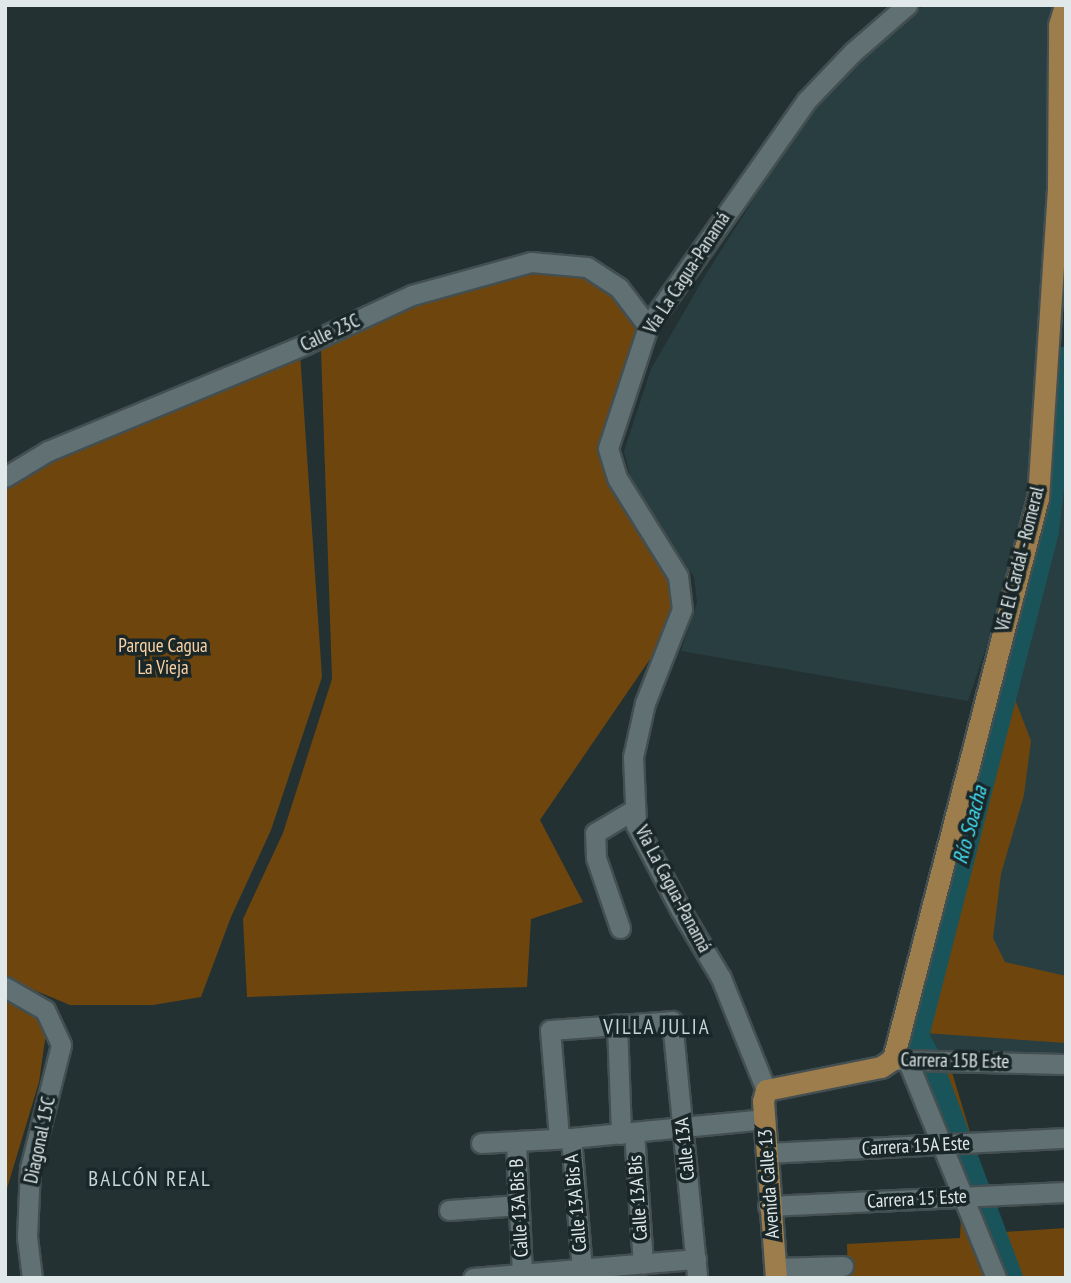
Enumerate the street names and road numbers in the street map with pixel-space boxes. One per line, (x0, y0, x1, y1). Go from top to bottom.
street label: Vía La Cagua-Panamá (639, 208, 735, 338)
street label: Calle 23C (297, 309, 363, 357)
street label: Vía El Cardal - Romeral (991, 484, 1049, 634)
street label: Vía La Cagua-Panamá (630, 822, 716, 956)
street label: Carrera 15B Este (900, 1049, 1010, 1073)
street label: Diagonal 15C (20, 1094, 60, 1186)
street label: Calle 13A (670, 1117, 700, 1181)
street label: Avenida Calle 13 (754, 1128, 784, 1240)
street label: Carrera 15A Este (861, 1132, 971, 1160)
street label: Calle 13A Bis A (560, 1152, 592, 1254)
street label: Calle 13A Bis (624, 1154, 652, 1242)
street label: Calle 13A Bis B (505, 1158, 533, 1258)
street label: Carrera 15 Este (867, 1185, 967, 1213)

